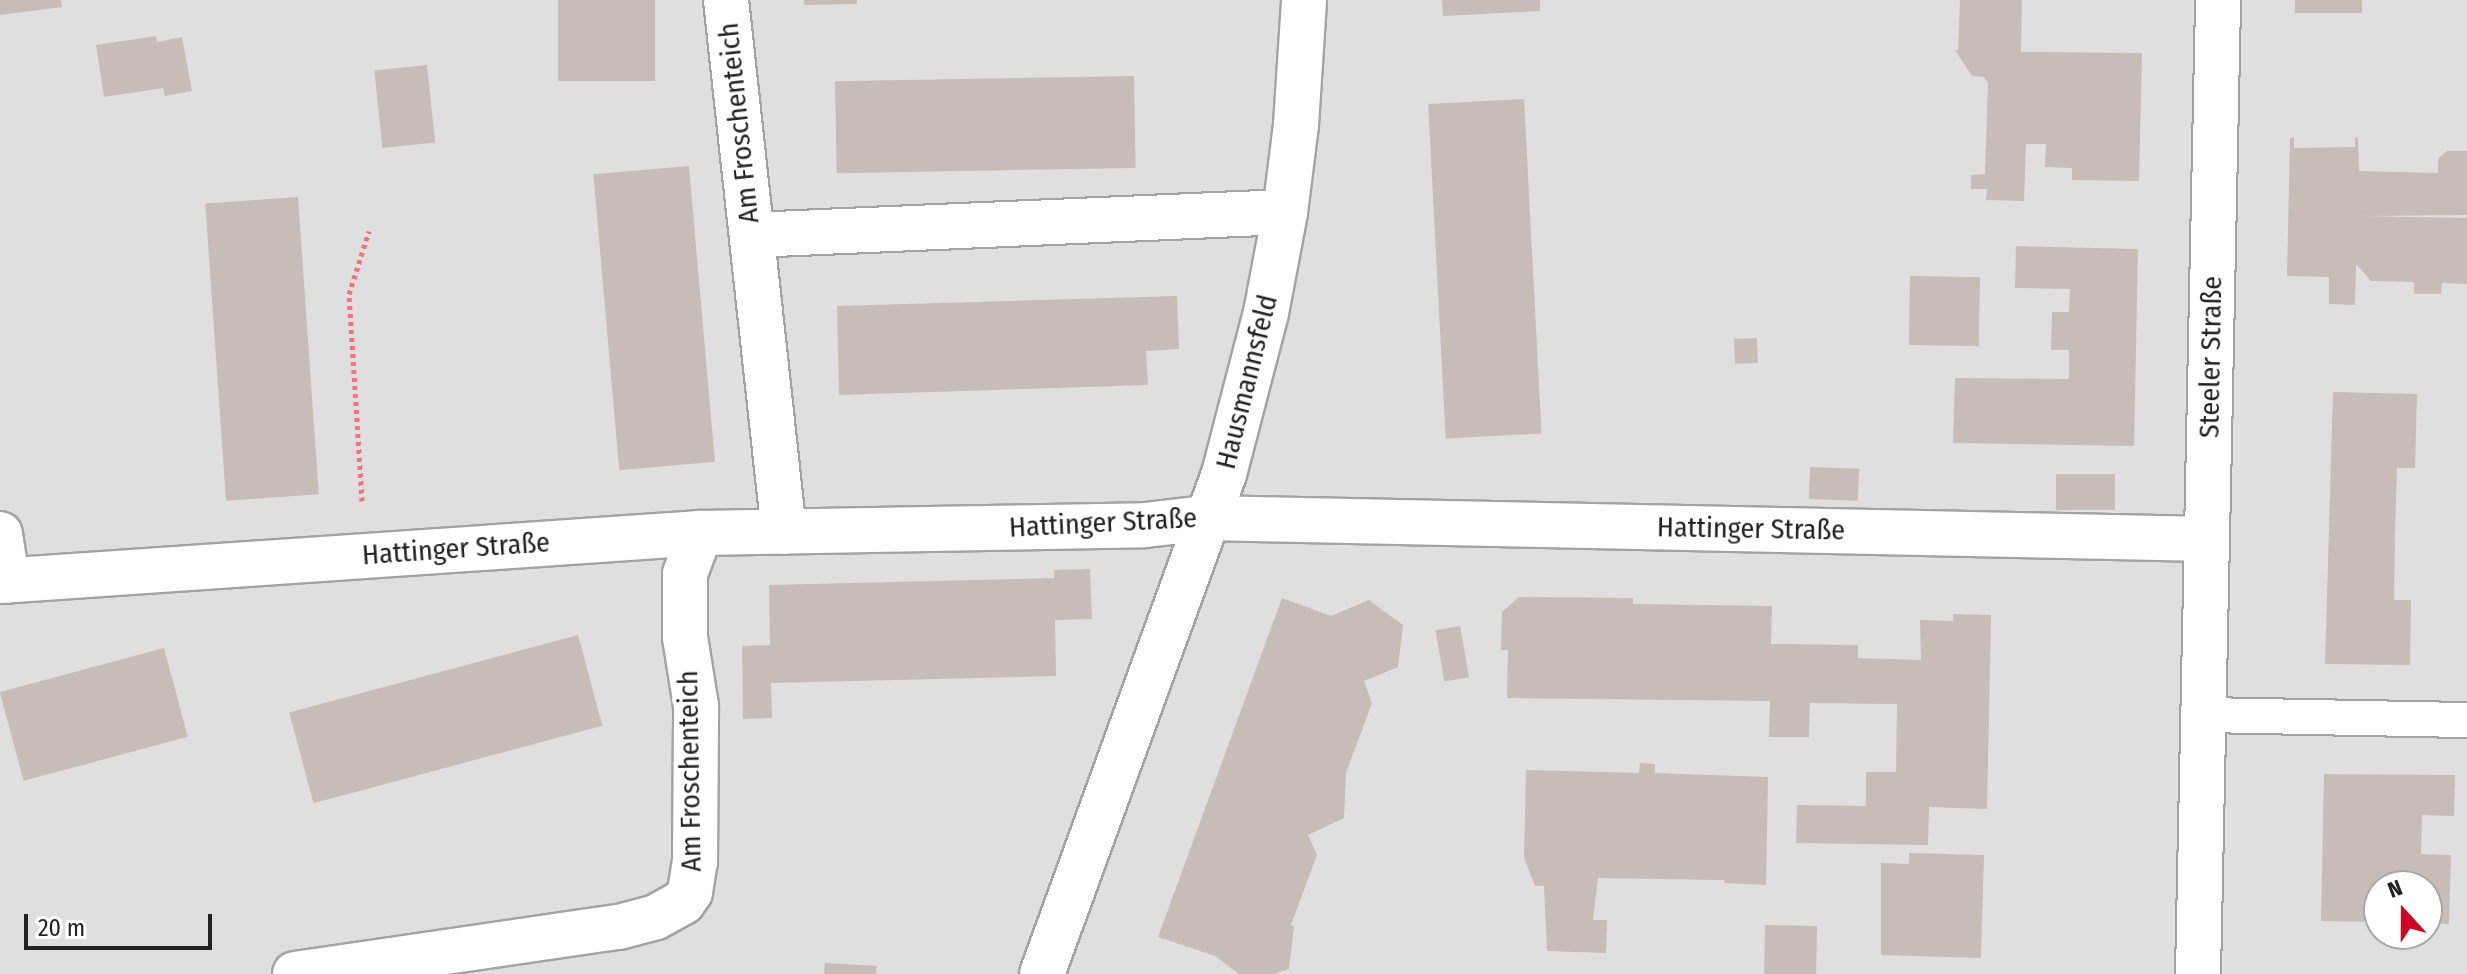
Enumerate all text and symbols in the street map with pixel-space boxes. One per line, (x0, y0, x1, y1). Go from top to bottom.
street label: Am Froschenteich (712, 21, 766, 225)
street label: Steeler Straße (2193, 276, 2229, 438)
street label: Hausmannsfeld (1209, 291, 1285, 473)
street label: Hattinger Straße (1008, 501, 1198, 545)
street label: Hattinger Straße (1657, 511, 1845, 547)
street label: Hattinger Straße (361, 526, 551, 572)
street label: Am Froschenteich (671, 670, 709, 872)
north arrow (2363, 870, 2443, 950)
text: N (2384, 874, 2406, 904)
scale bar (28, 898, 216, 948)
text: 20 m (38, 914, 85, 942)

